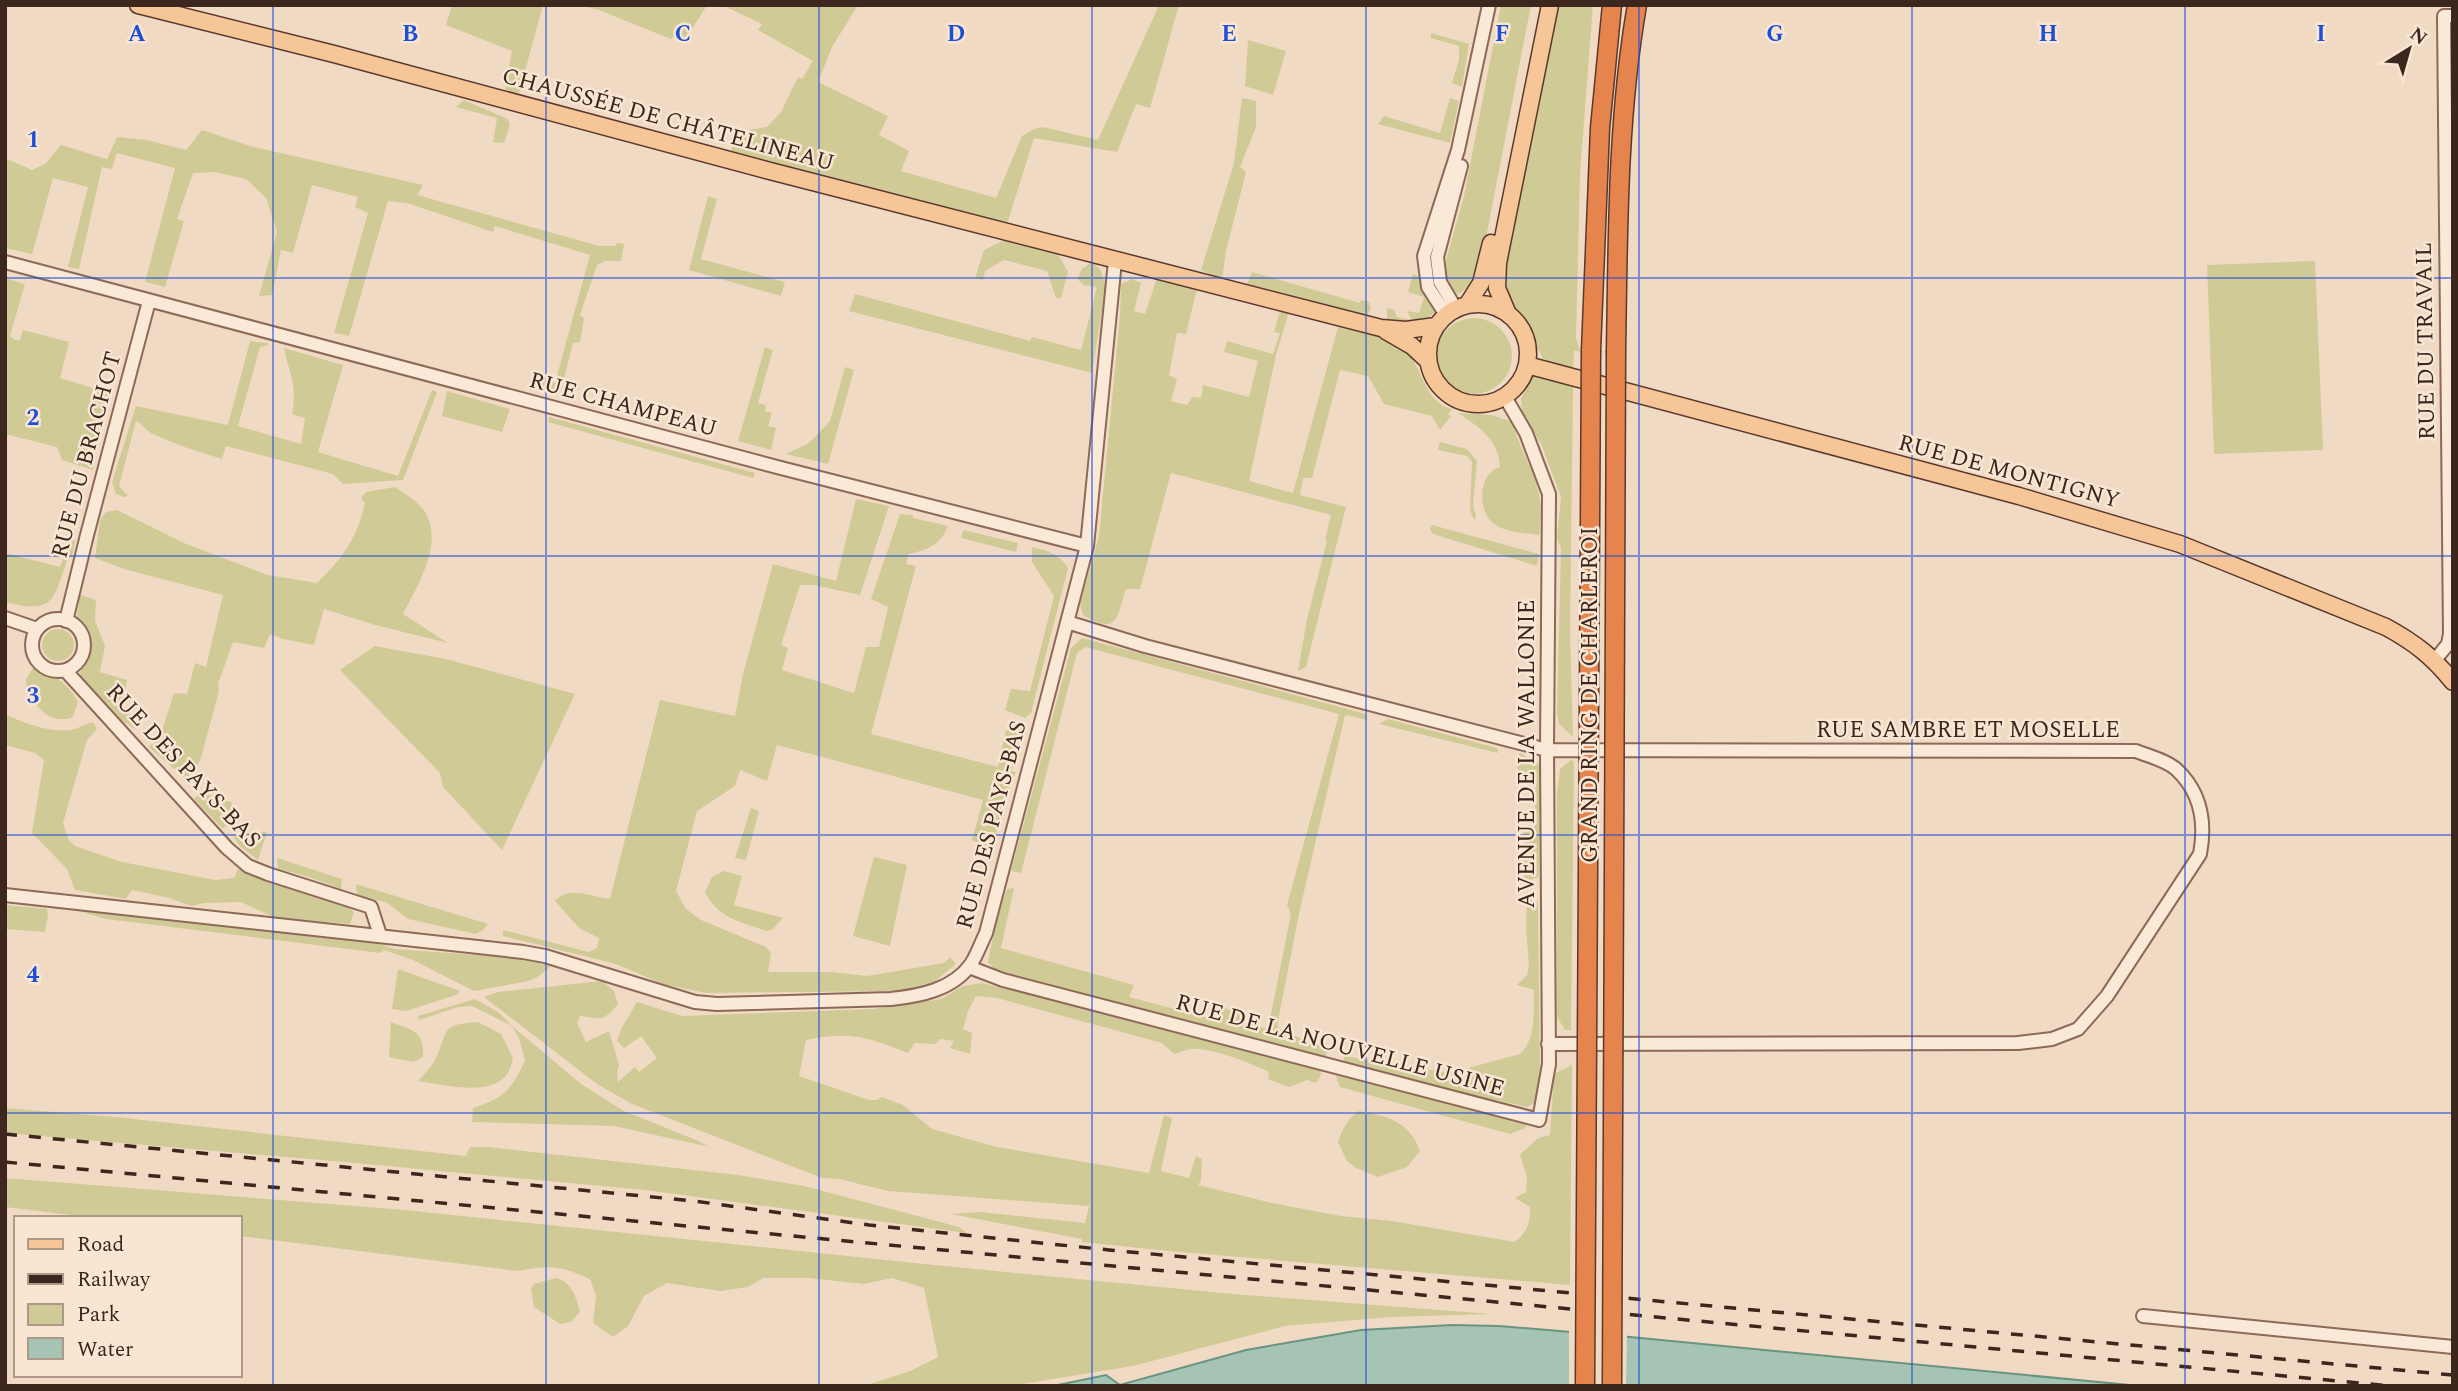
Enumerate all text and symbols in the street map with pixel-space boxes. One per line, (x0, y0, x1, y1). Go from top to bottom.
north arrow (2374, 14, 2444, 84)
text: A (128, 17, 146, 52)
text: B (402, 17, 418, 52)
text: C (675, 17, 691, 52)
text: D (947, 17, 965, 52)
text: E (1221, 17, 1237, 52)
text: F (1495, 17, 1509, 52)
text: G (1766, 17, 1784, 52)
text: H (2038, 17, 2058, 52)
text: I (2316, 17, 2326, 52)
text: N (2403, 20, 2433, 53)
street label: CHAUSSÉE DE CHÂTELINEAU (498, 59, 838, 181)
text: 1 (27, 123, 39, 158)
street label: RUE DU TRAVAIL (2407, 242, 2445, 440)
street label: RUE DU BRACHOT (43, 348, 131, 562)
street label: RUE CHAMPEAU (525, 363, 721, 447)
text: 2 (27, 401, 40, 436)
street label: RUE DE MONTIGNY (1894, 426, 2124, 518)
street label: GRAND RING DE CHARLEROI (1573, 527, 1608, 863)
street label: AVENUE DE LA WALLONIE (1510, 600, 1545, 908)
street label: RUE DES PAYS-BAS (97, 676, 269, 856)
text: 3 (27, 679, 40, 714)
street label: RUE SAMBRE ET MOSELLE (1816, 713, 2120, 748)
street label: RUE DES PAYS-BAS (947, 717, 1037, 933)
text: 4 (27, 958, 40, 993)
street label: RUE DE LA NOUVELLE USINE (1172, 985, 1508, 1107)
legend (14, 1216, 242, 1377)
text: Road (77, 1229, 124, 1261)
text: Railway (77, 1264, 151, 1296)
text: Park (77, 1299, 121, 1331)
text: Water (77, 1334, 133, 1366)

